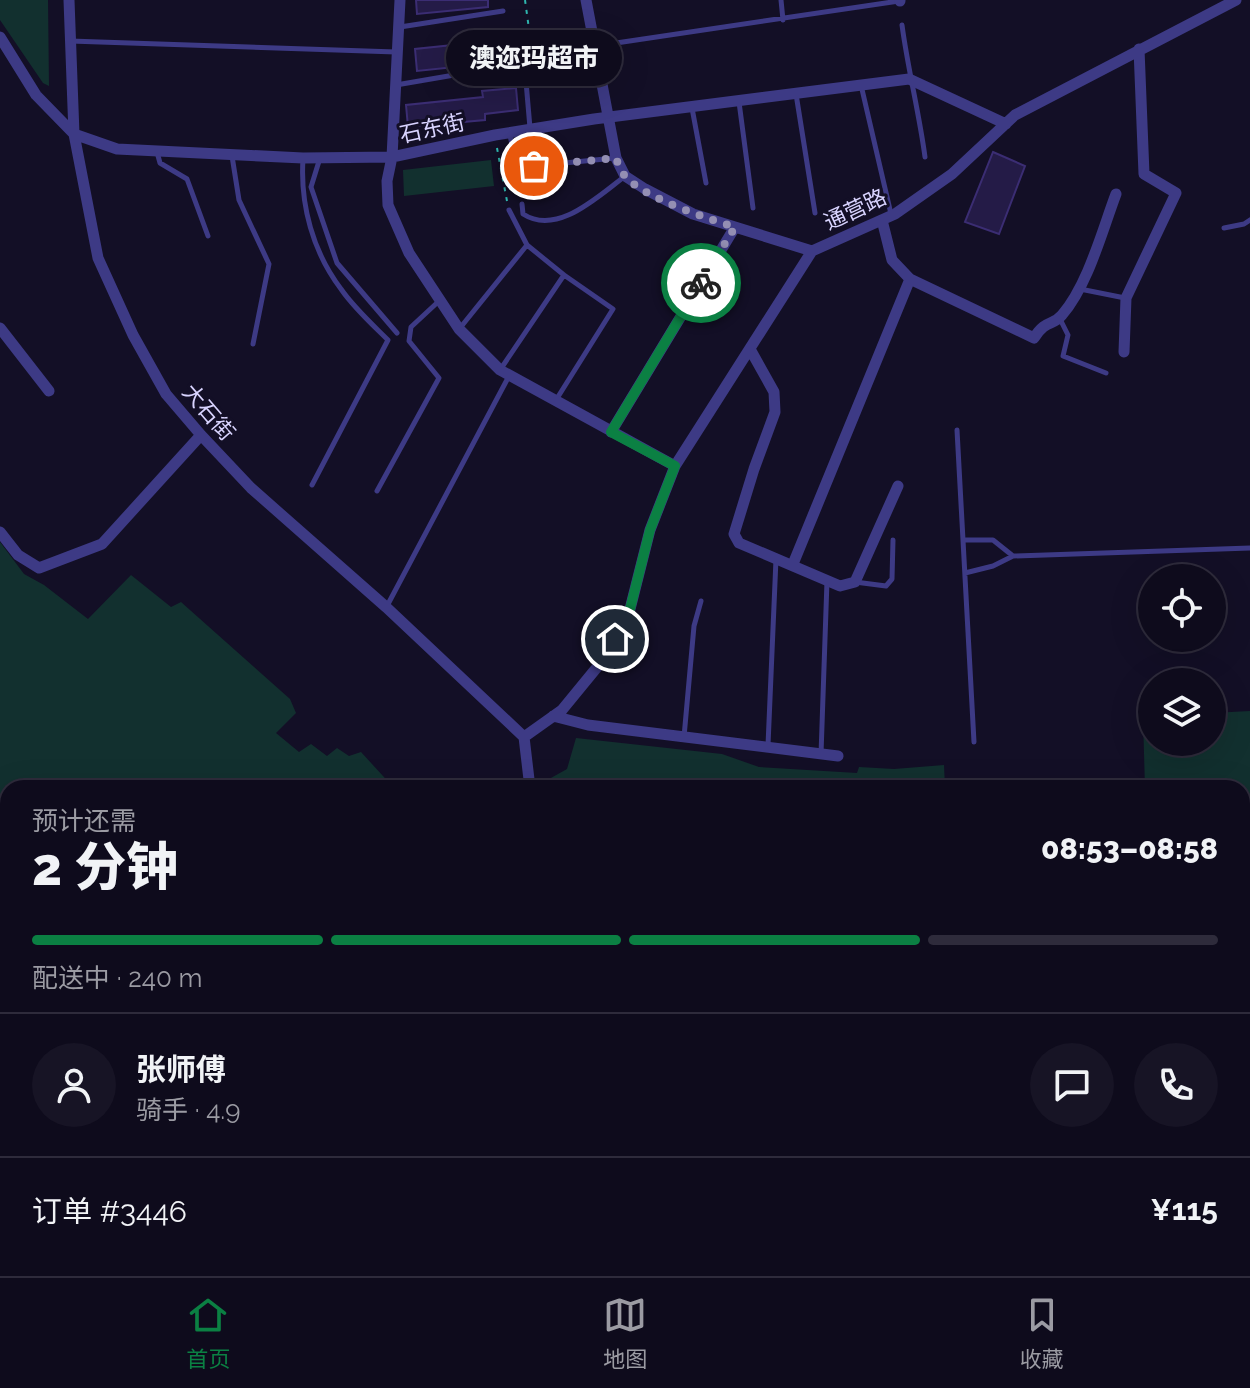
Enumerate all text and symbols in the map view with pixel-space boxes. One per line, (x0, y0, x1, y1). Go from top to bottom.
callout: 澳迩玛超市 (446, 30, 622, 86)
text: 澳迩玛超市 (469, 43, 599, 73)
street label: 石东街 (397, 108, 467, 148)
pin (500, 132, 568, 200)
icon: bag (512, 144, 556, 188)
street label: 通营路 (820, 183, 890, 235)
courier (661, 243, 741, 323)
icon: bike (679, 261, 723, 305)
street label: 大石街 (178, 379, 240, 445)
map controls (1138, 564, 1226, 756)
button: locate (1138, 564, 1226, 652)
pin (581, 605, 649, 673)
icon: home (593, 617, 637, 661)
button: layers (1138, 668, 1226, 756)
text: 预计还需 (32, 806, 136, 836)
text: 08:53–08:58 (1041, 831, 1218, 866)
text: 2 分钟 (32, 836, 178, 897)
text: 配送中 · 240 m (32, 963, 202, 993)
button: person (32, 1043, 116, 1127)
button: chat (1030, 1043, 1114, 1127)
button: phone (1134, 1043, 1218, 1127)
text: 张师傅 (136, 1052, 226, 1087)
text: 骑手 · 4.9 (136, 1095, 241, 1125)
text: ¥115 (1150, 1192, 1218, 1227)
text: 订单 #3446 (32, 1194, 187, 1229)
tab: 首页 (186, 1293, 230, 1373)
tab: 地图 (603, 1293, 647, 1373)
tab: 收藏 (1020, 1293, 1064, 1373)

